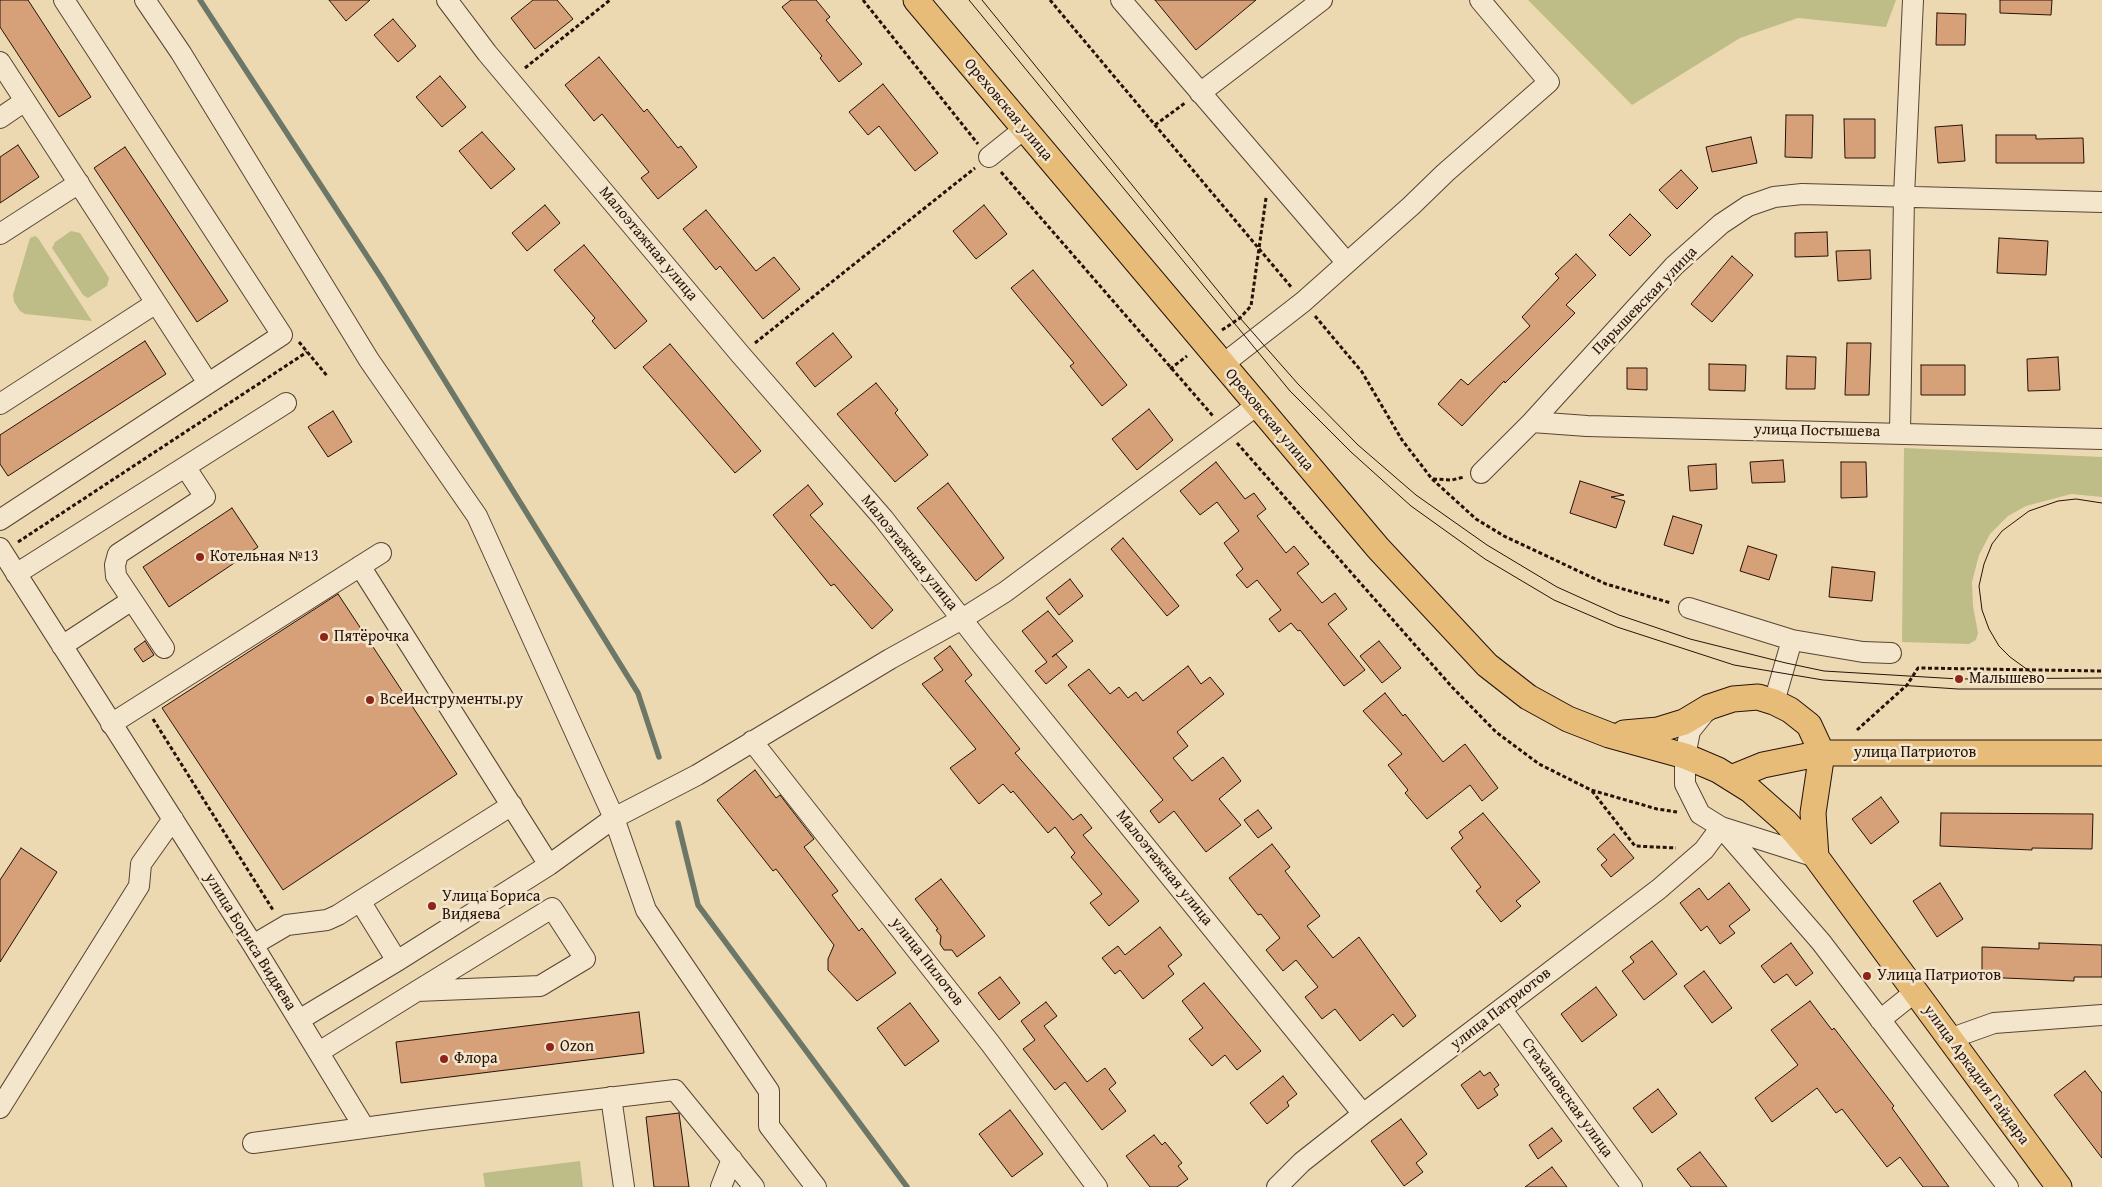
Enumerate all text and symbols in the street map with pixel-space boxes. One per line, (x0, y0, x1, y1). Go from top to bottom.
street label: Ореховская улица (960, 55, 1056, 165)
street label: Малоэтажная улица (595, 183, 701, 305)
street label: Парышевская улица (1588, 243, 1702, 359)
street label: Ореховская улица (1221, 365, 1317, 475)
street label: улица Постышева (1754, 420, 1880, 442)
street label: Малоэтажная улица (856, 491, 962, 615)
place label: Котельная №13 (210, 547, 319, 567)
marker: Котельная №13 (194, 551, 206, 563)
place label: Пятёрочка (334, 627, 409, 647)
marker: Пятёрочка (318, 631, 330, 643)
place label: Малышево (1969, 669, 2045, 689)
marker: Малышево (1953, 673, 1965, 685)
place label: ВсеИнструменты.ру (380, 690, 523, 710)
marker: ВсеИнструменты.ру (364, 694, 376, 706)
street label: улица Патриотов (1854, 743, 1976, 763)
street label: Малоэтажная улица (1111, 806, 1217, 930)
street label: улица Бориса Видяева (200, 870, 300, 1014)
place label: Улица Бориса Видяева (442, 887, 540, 925)
marker: Улица Бориса Видяева (426, 900, 438, 912)
street label: улица Пилотов (886, 914, 968, 1010)
street label: улица Патриотов (1447, 964, 1555, 1054)
place label: Улица Патриотов (1877, 966, 2001, 986)
marker: Улица Патриотов (1861, 970, 1873, 982)
street label: улица Аркадия Гайдара (1919, 1001, 2033, 1149)
street label: Стахановская улица (1517, 1035, 1617, 1161)
place label: Ozon (560, 1037, 594, 1057)
marker: Ozon (544, 1041, 556, 1053)
place label: Флора (454, 1049, 498, 1069)
marker: Флора (438, 1053, 450, 1065)

